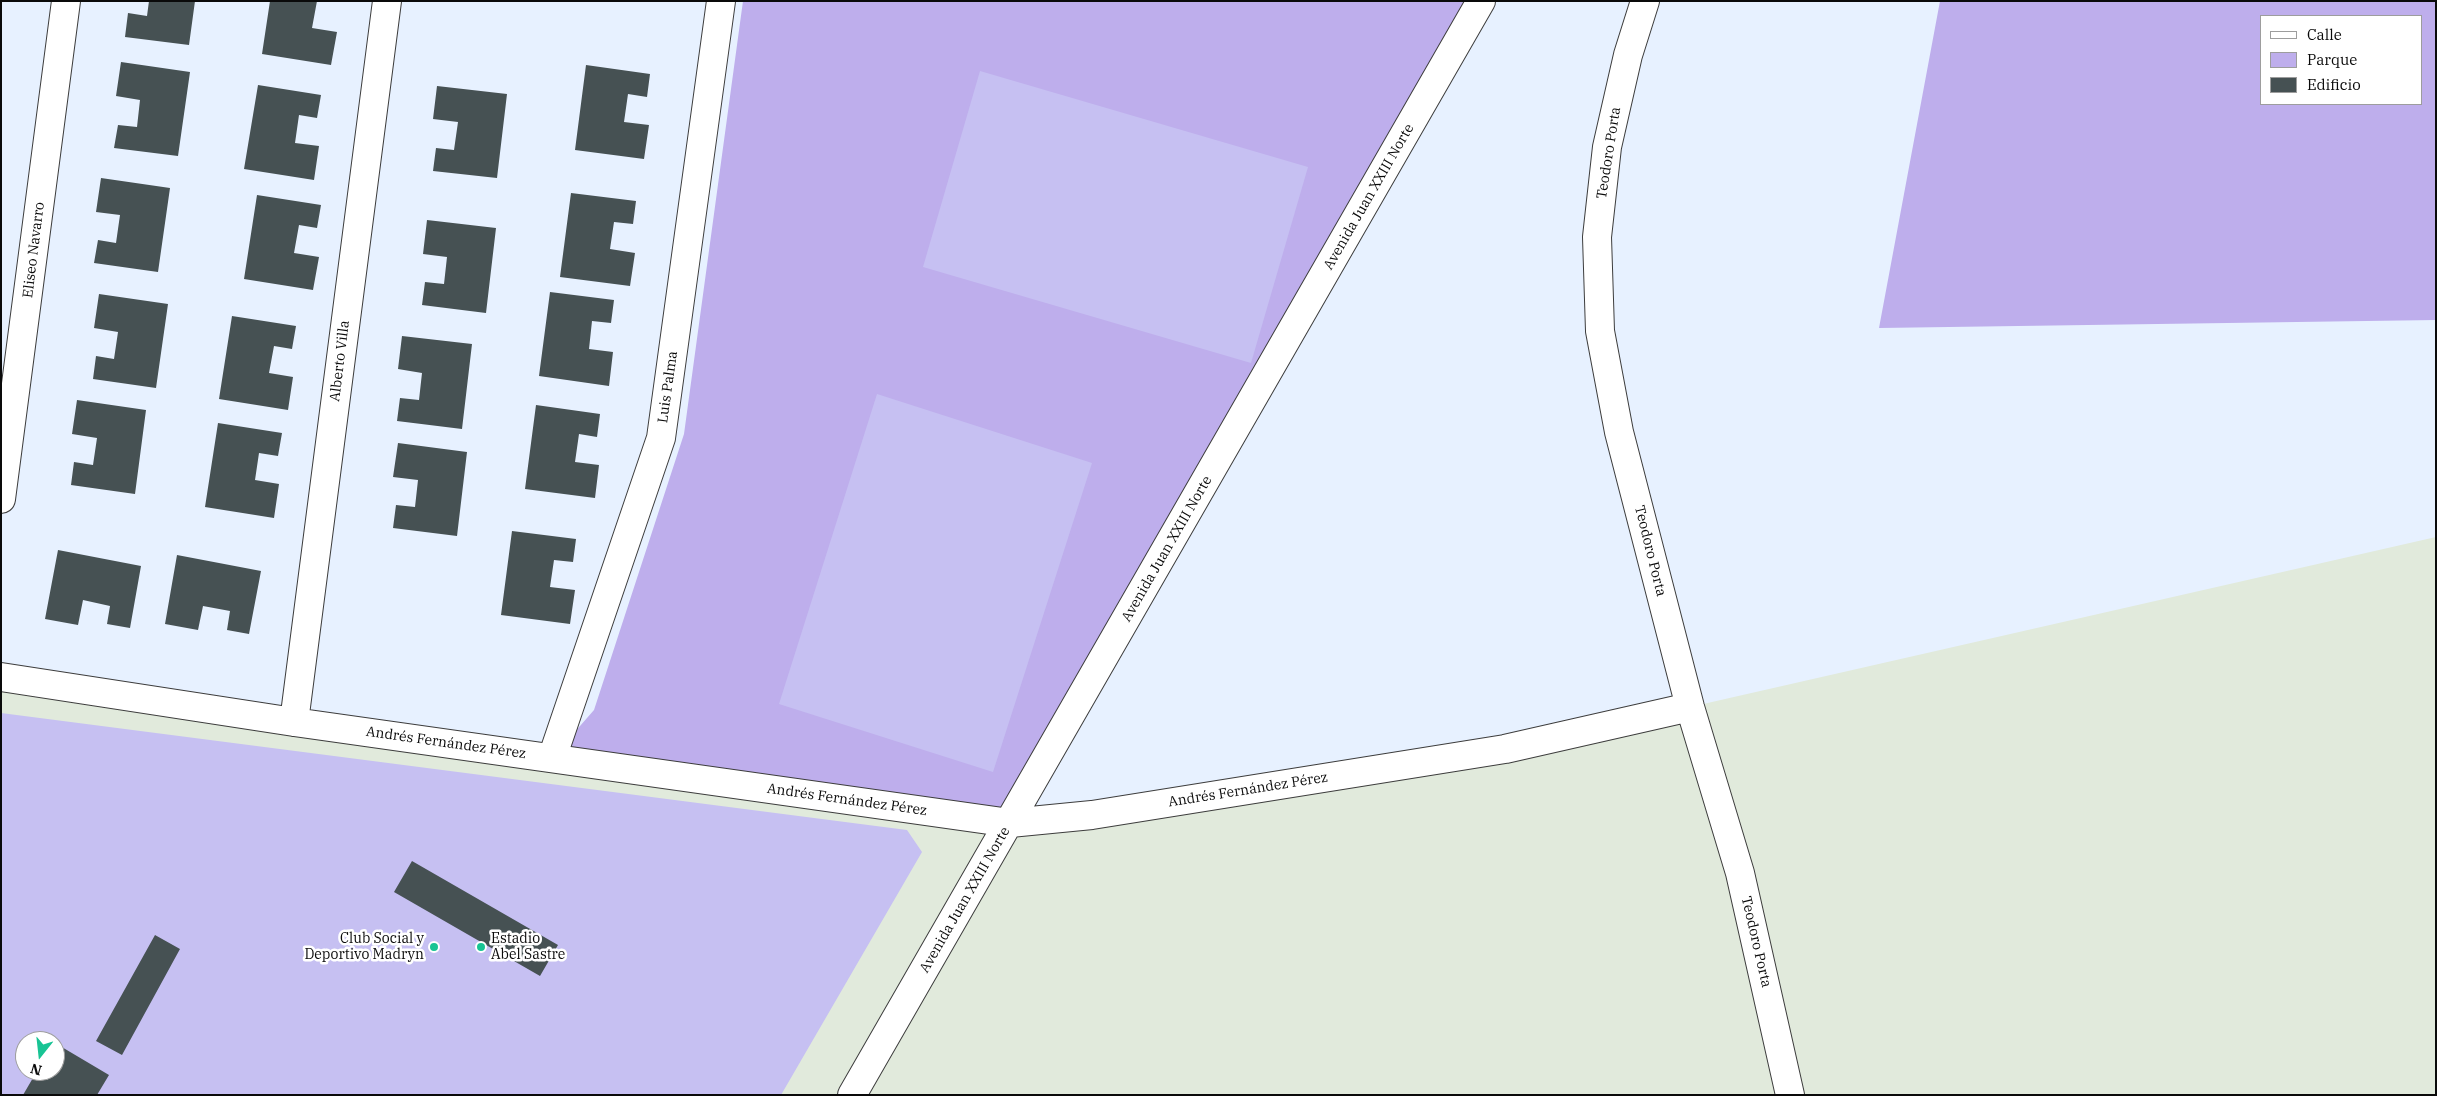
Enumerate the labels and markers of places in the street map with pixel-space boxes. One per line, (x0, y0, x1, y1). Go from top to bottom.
place label: Club Social y Deportivo Madryn (304, 931, 424, 964)
place label: Estadio Abel Sastre (491, 931, 565, 964)
marker: Club Social y Deportivo Madryn (428, 941, 440, 953)
marker: Estadio Abel Sastre (475, 941, 487, 953)

